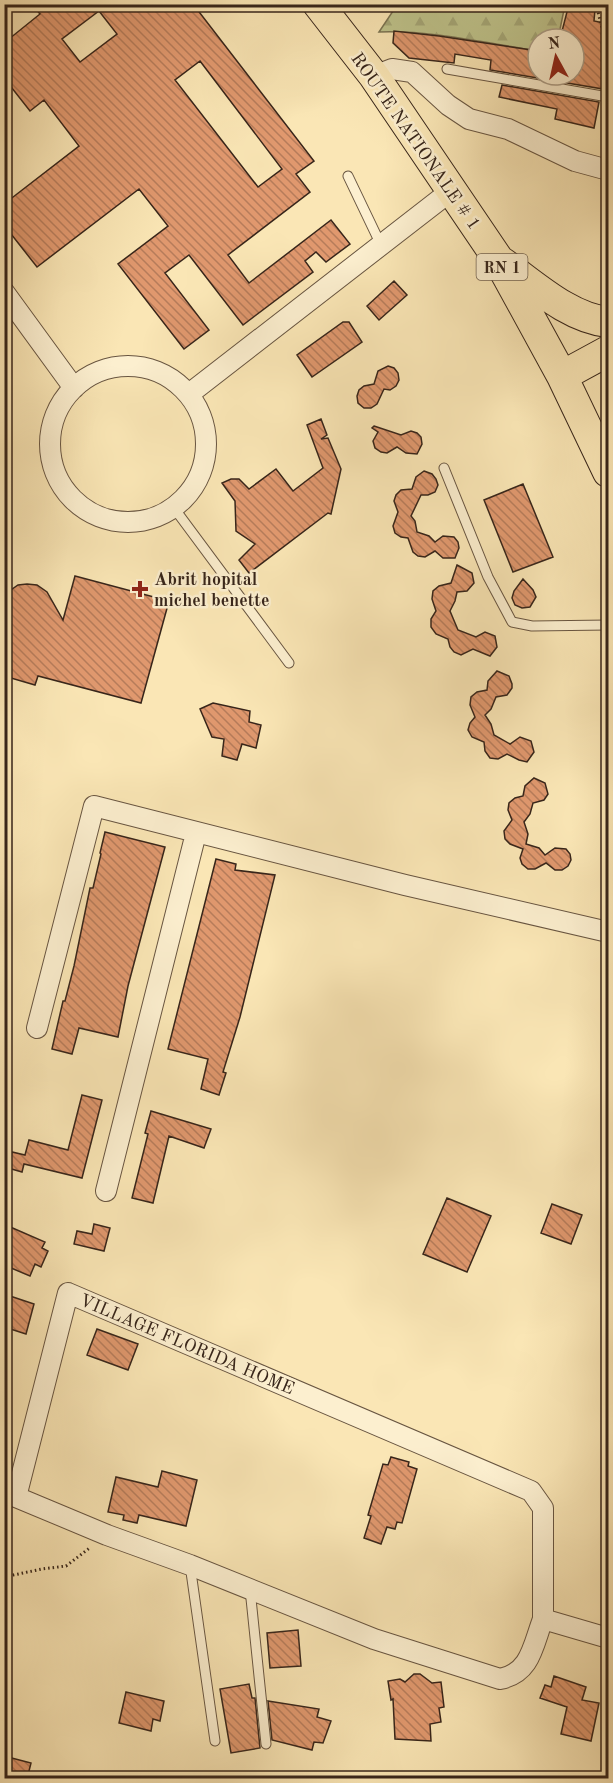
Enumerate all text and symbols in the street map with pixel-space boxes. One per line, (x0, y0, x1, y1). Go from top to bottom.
north arrow (526, 27, 586, 87)
text: N (547, 35, 562, 53)
street label: ROUTE NATIONALE # 1 (347, 50, 483, 233)
road number: RN 1 (476, 254, 528, 280)
place label: Abrit hopital michel benette (154, 571, 269, 610)
marker: Abrit hopital michel benette (131, 580, 149, 598)
street label: VILLAGE FLORIDA HOME (77, 1291, 297, 1398)

